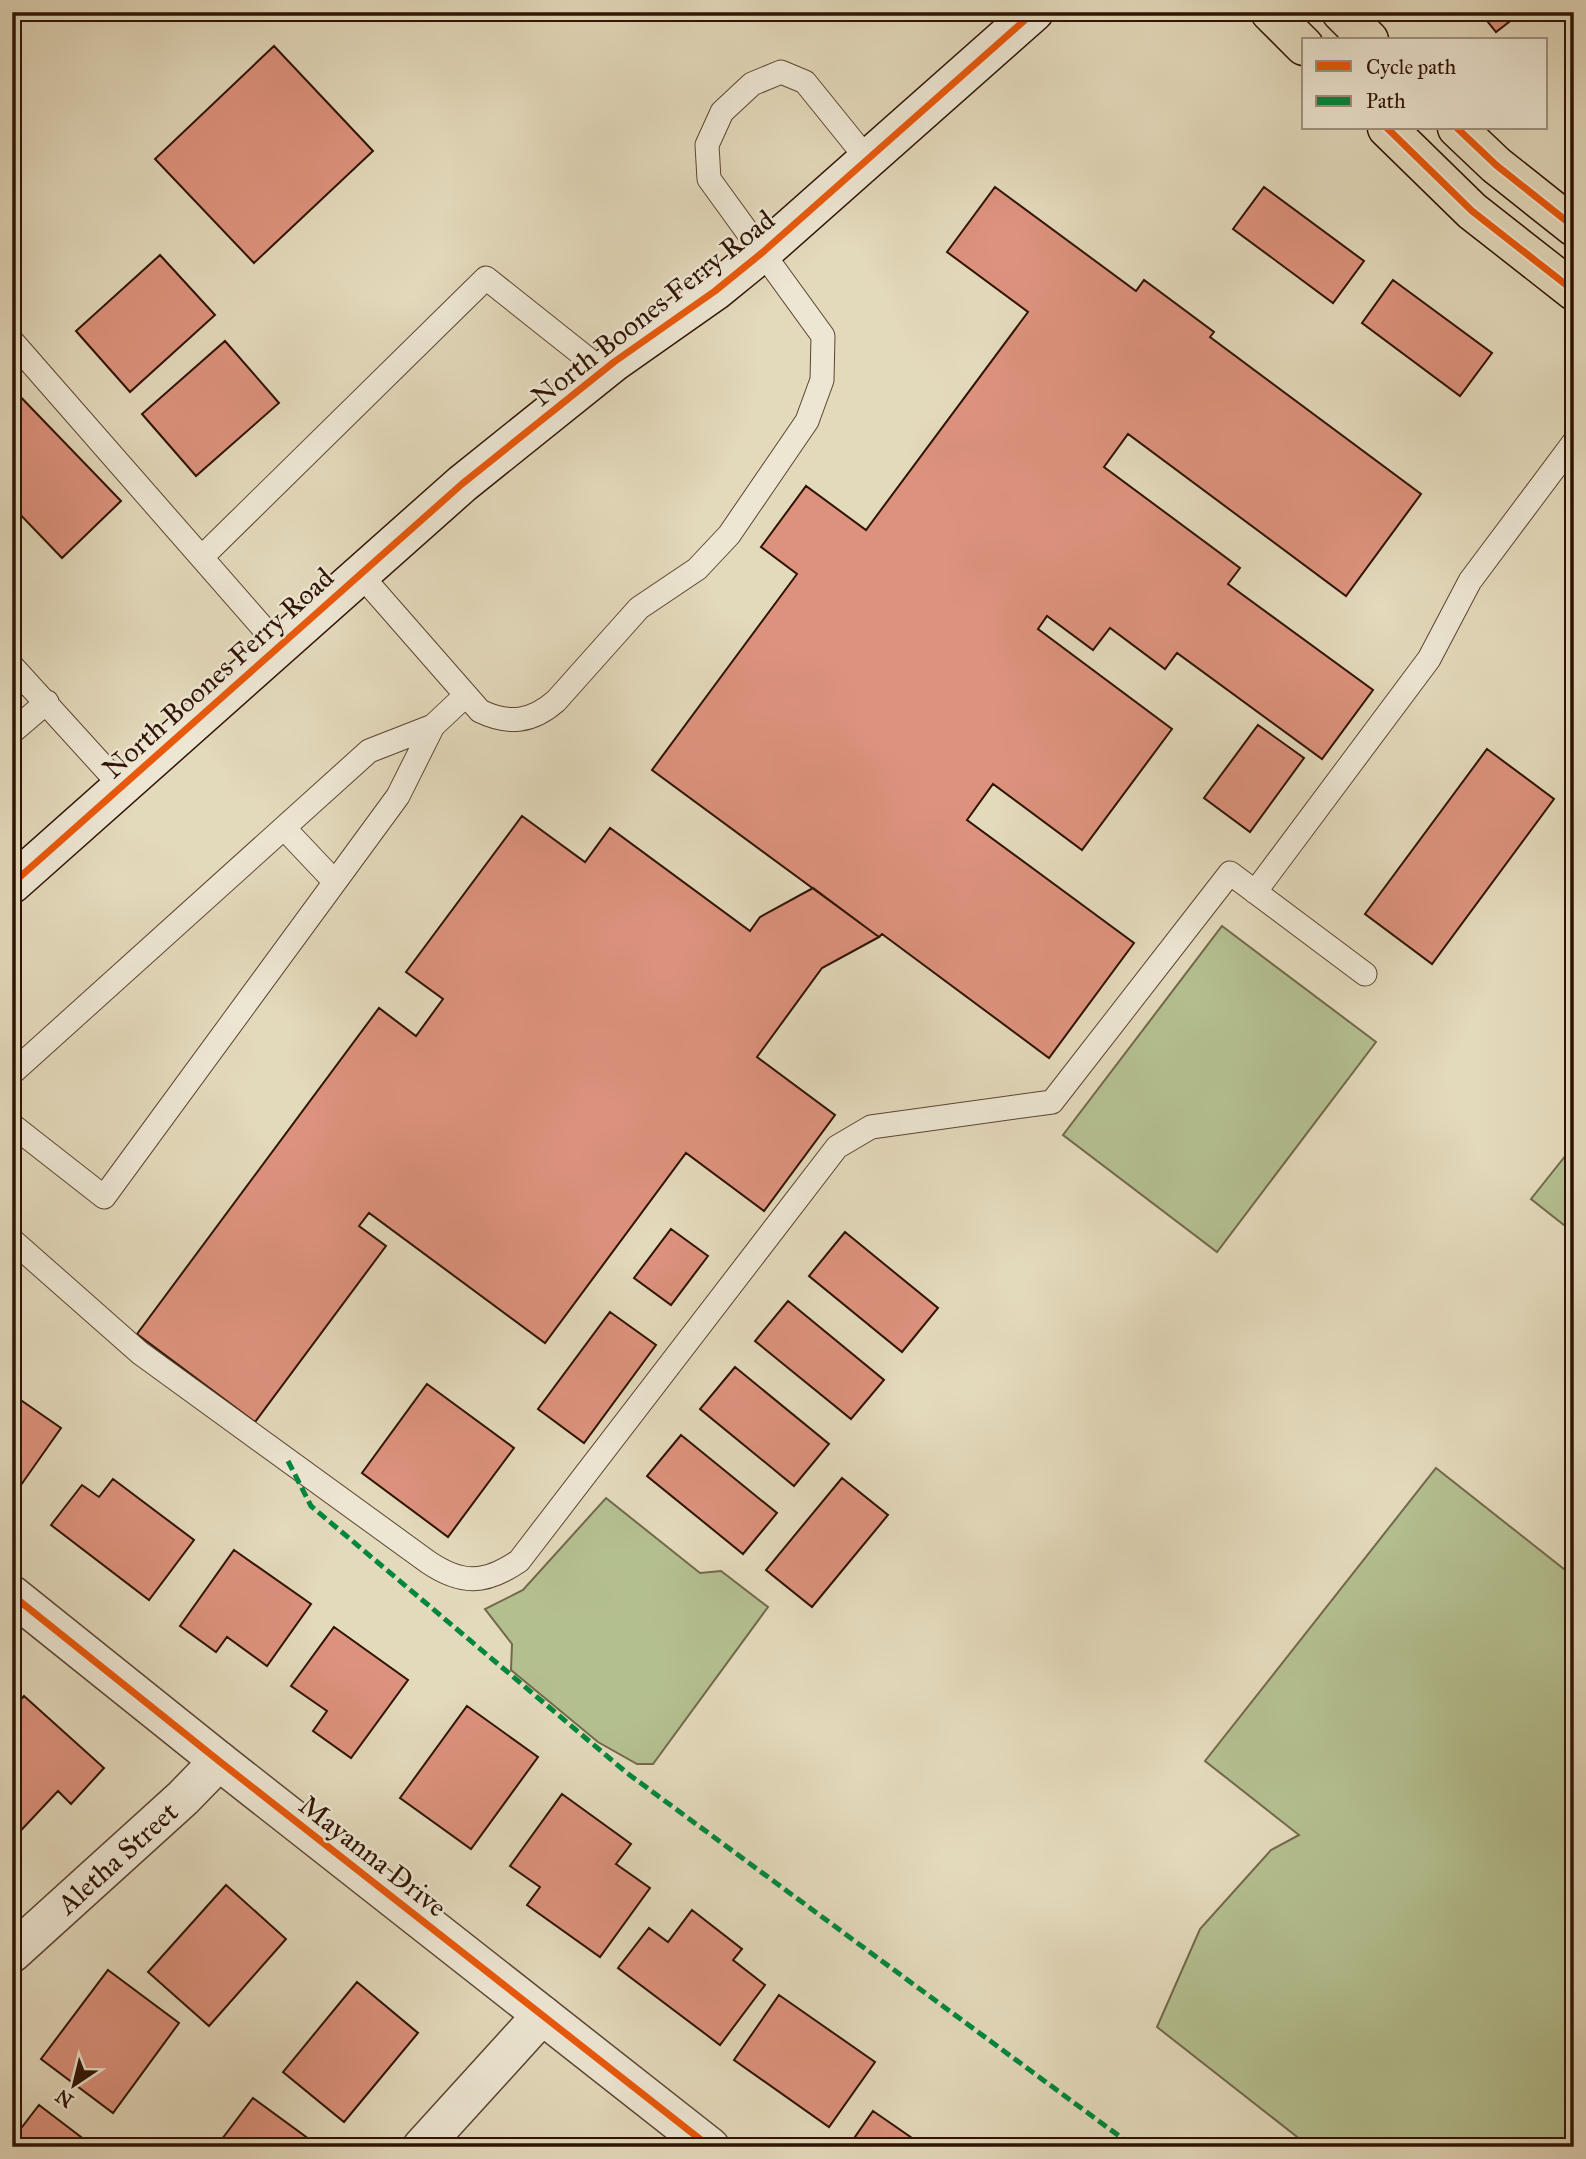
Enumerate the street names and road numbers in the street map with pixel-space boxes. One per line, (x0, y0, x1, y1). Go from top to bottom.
street label: North Boones Ferry Road (524, 202, 782, 414)
street label: North Boones Ferry Road (95, 560, 341, 786)
street label: Mayanna Drive (292, 1787, 454, 1925)
street label: Aletha Street (49, 1794, 185, 1922)

